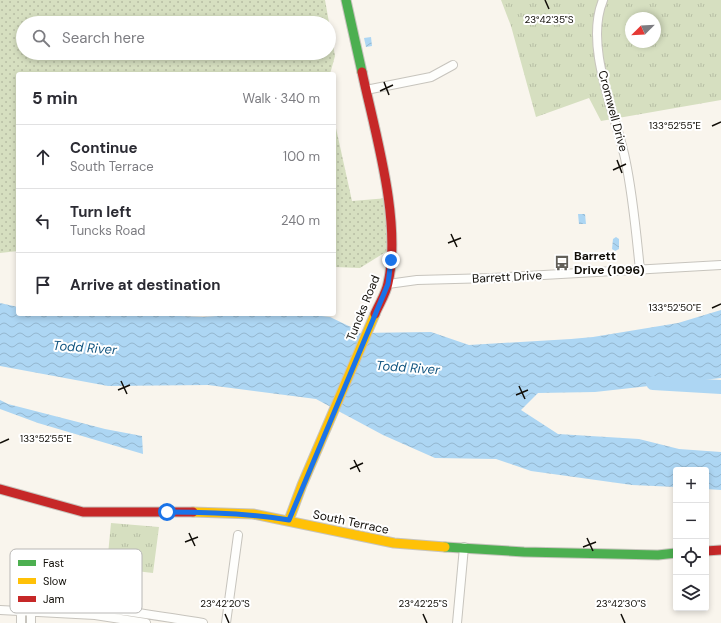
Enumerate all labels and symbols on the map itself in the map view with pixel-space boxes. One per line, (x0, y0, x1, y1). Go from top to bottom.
north arrow (625, 12, 661, 48)
text: 23°42'35"S (524, 13, 574, 26)
street label: Cromwell Drive (594, 69, 632, 153)
text: 133°52'55"E (649, 119, 701, 132)
place label: Barrett Drive (1096) (574, 248, 645, 278)
route end (382, 251, 400, 269)
bus stop icon: Barrett Drive (1096) (553, 254, 571, 272)
street label: Barrett Drive (472, 267, 543, 287)
street label: Tuncks Road (343, 273, 383, 343)
text: 133°52'50"E (649, 301, 702, 314)
water label: Todd River (53, 337, 119, 358)
water label: Todd River (376, 357, 442, 378)
text: 133°52'55"E (20, 432, 72, 445)
route start (158, 503, 176, 521)
street label: South Terrace (312, 506, 391, 538)
legend (10, 549, 142, 613)
text: Fast (43, 556, 64, 570)
text: Slow (43, 574, 67, 588)
text: Jam (43, 592, 64, 606)
text: 23°42'20"S (200, 597, 250, 610)
text: 23°42'25"S (399, 597, 448, 610)
text: 23°42'30"S (596, 597, 646, 610)

